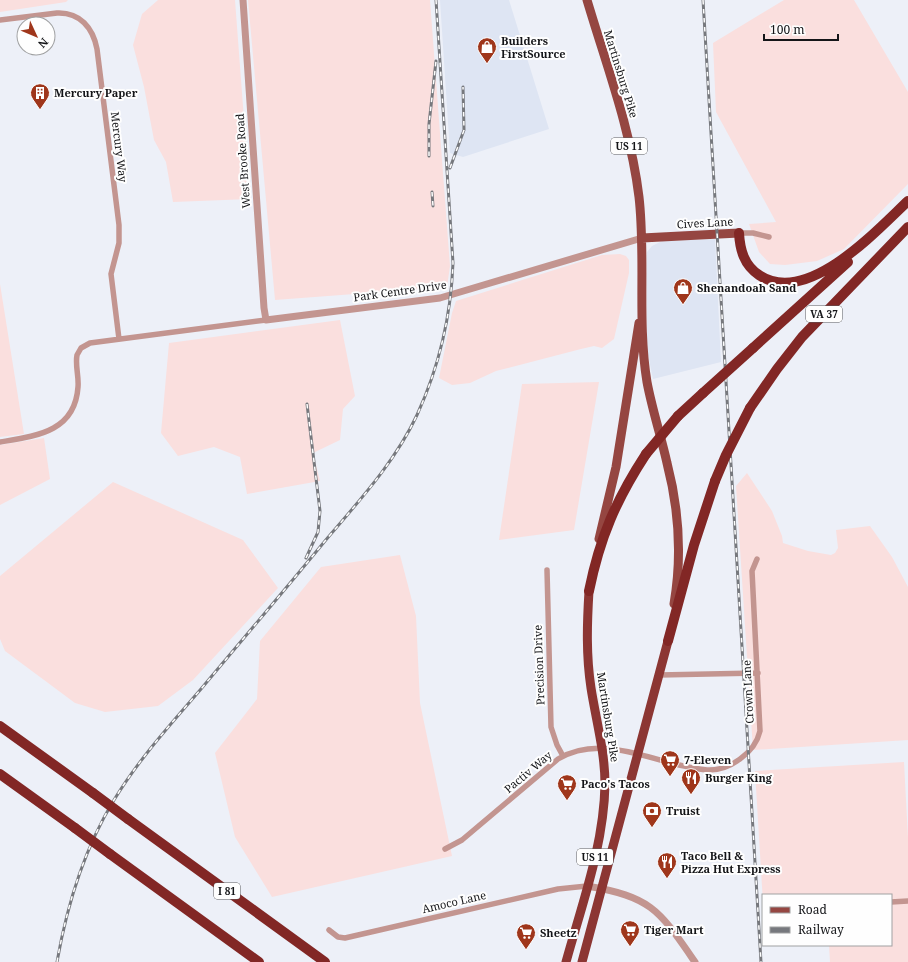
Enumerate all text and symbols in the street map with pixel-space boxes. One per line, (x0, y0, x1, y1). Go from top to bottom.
north arrow (16, 16, 56, 56)
scale bar (764, 16, 838, 42)
text: 100 m (770, 21, 805, 38)
street label: Martinsburg Pike (601, 28, 642, 120)
place label: Builders FirstSource (501, 33, 566, 61)
text: N (35, 35, 52, 52)
shop icon: Builders FirstSource (476, 36, 498, 64)
building icon: Mercury Paper (29, 82, 51, 110)
place label: Mercury Paper (54, 85, 138, 100)
street label: Mercury Way (108, 111, 131, 184)
street label: West Brooke Road (232, 113, 253, 209)
road number: US 11 (611, 138, 647, 154)
street label: Cives Lane (676, 214, 734, 231)
street label: Park Centre Drive (352, 277, 448, 304)
shop icon: Shenandoah Sand (672, 277, 694, 305)
place label: Shenandoah Sand (697, 280, 796, 295)
road number: VA 37 (806, 306, 842, 322)
street label: Precision Drive (530, 624, 547, 705)
street label: Crown Lane (738, 660, 757, 724)
street label: Martinsburg Pike (594, 671, 623, 763)
street label: Pactiv Way (501, 747, 555, 796)
supermarket icon: 7-Eleven (659, 749, 681, 777)
place label: 7-Eleven (684, 752, 732, 767)
restaurant icon: Burger King (680, 767, 702, 795)
place label: Burger King (705, 770, 773, 785)
supermarket icon: Paco's Tacos (556, 773, 578, 801)
place label: Paco's Tacos (581, 776, 650, 791)
bank icon: Truist (641, 800, 663, 828)
place label: Truist (666, 803, 700, 818)
place label: Taco Bell & Pizza Hut Express (681, 848, 781, 876)
road number: US 11 (577, 849, 613, 865)
restaurant icon: Taco Bell & Pizza Hut Express (656, 851, 678, 879)
road number: I 81 (214, 883, 240, 899)
street label: Amoco Lane (420, 887, 487, 916)
legend (762, 894, 892, 946)
text: Road (798, 901, 828, 918)
supermarket icon: Tiger Mart (619, 919, 641, 947)
text: Railway (798, 921, 844, 938)
supermarket icon: Sheetz (515, 922, 537, 950)
place label: Tiger Mart (644, 922, 704, 937)
place label: Sheetz (540, 925, 577, 940)

